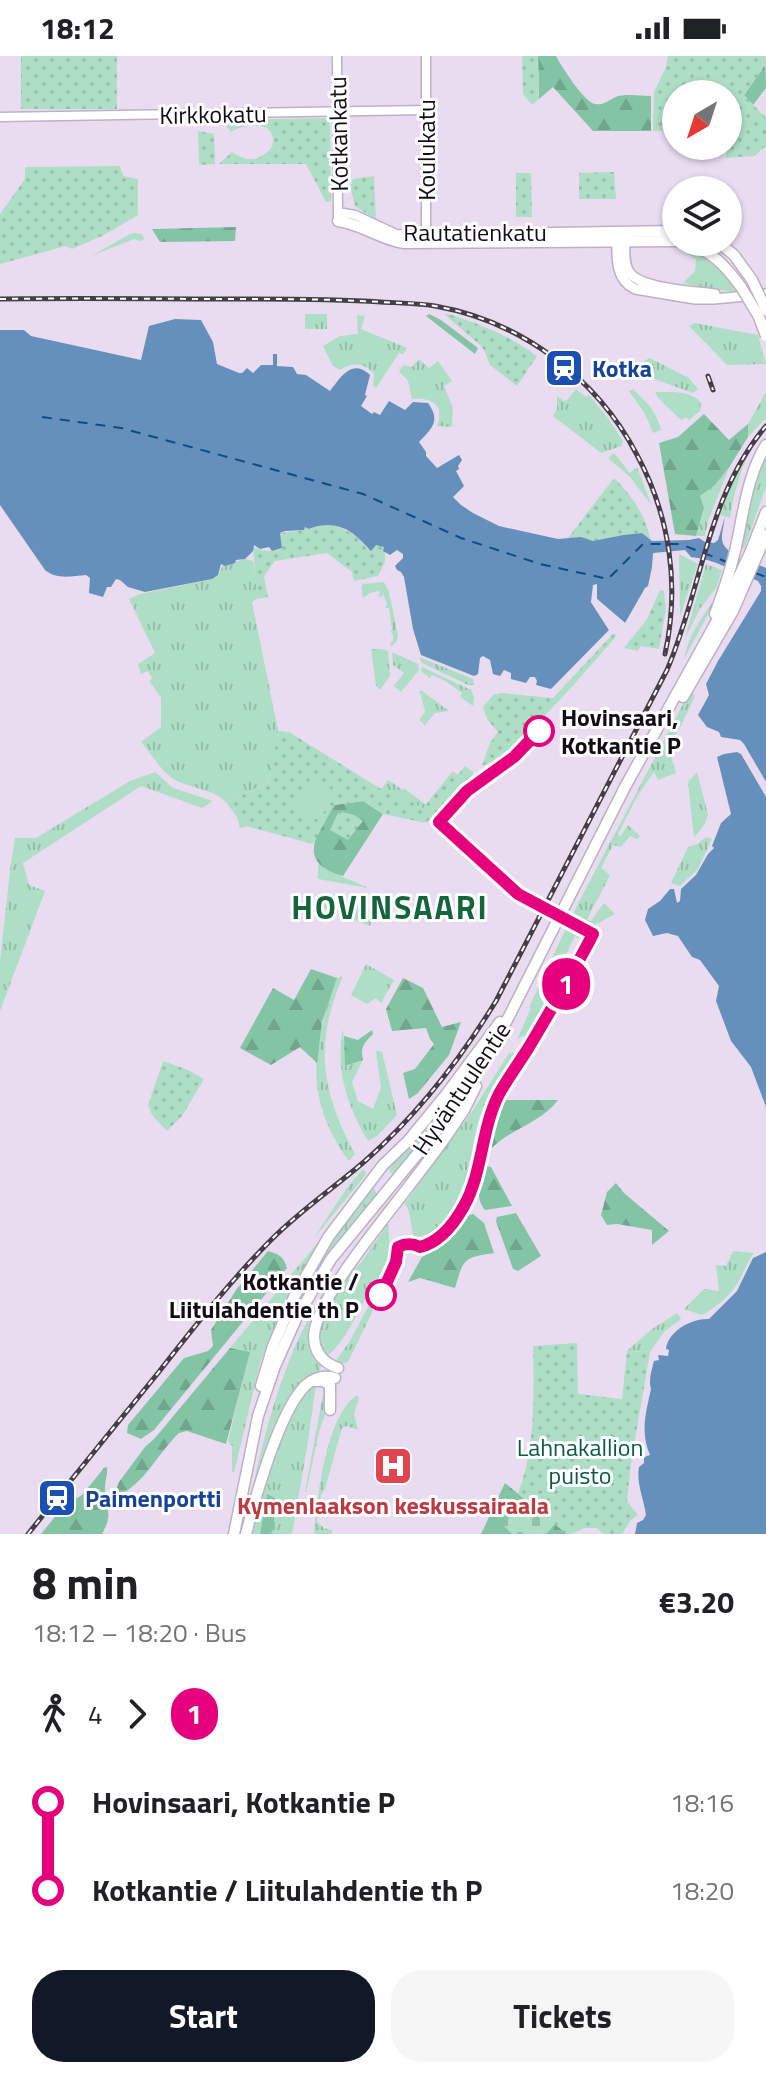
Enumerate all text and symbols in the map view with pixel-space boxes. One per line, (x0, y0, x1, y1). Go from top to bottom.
text: 18:12 (40, 5, 115, 51)
street label: Kotkankatu (319, 76, 357, 192)
north arrow (662, 80, 742, 160)
map controls (662, 80, 742, 256)
street label: Kirkkokatu (159, 95, 267, 133)
street label: Koulukatu (408, 99, 444, 201)
button: layers (662, 176, 742, 256)
street label: Rautatienkatu (403, 214, 547, 250)
station icon: Kotka (543, 347, 585, 389)
place label: Kotka (592, 350, 652, 386)
place label: Hovinsaari, Kotkantie P (561, 699, 681, 763)
marker: Hovinsaari, Kotkantie P (524, 716, 554, 746)
district label: HOVINSAARI (291, 883, 489, 931)
line badge: 1 (540, 958, 592, 1010)
text: 1 (558, 962, 574, 1005)
street label: Hyväntuulentie (403, 1014, 519, 1162)
place label: Kotkantie / Liitulahdentie th P (169, 1263, 359, 1327)
marker: Kotkantie / Liitulahdentie th P (366, 1280, 396, 1310)
park label: Lahnakallion puisto (517, 1429, 643, 1493)
hospital icon: Kymenlaakson keskussairaala (372, 1445, 414, 1487)
station icon: Paimenportti (36, 1477, 78, 1519)
place label: Paimenportti (85, 1480, 222, 1516)
place label: Kymenlaakson keskussairaala (237, 1487, 549, 1523)
text: 8 min (32, 1549, 139, 1616)
text: €3.20 (659, 1579, 734, 1625)
text: 18:12 – 18:20 · Bus (32, 1613, 247, 1652)
icon: walk (32, 1692, 76, 1736)
icon: forward (115, 1692, 159, 1736)
text: 1 (187, 1692, 202, 1735)
text: 4 (88, 1695, 103, 1734)
text: Hovinsaari, Kotkantie P (92, 1779, 395, 1825)
text: 18:16 (670, 1783, 734, 1822)
text: Kotkantie / Liitulahdentie th P (92, 1867, 483, 1913)
text: 18:20 (670, 1871, 734, 1910)
button: Start (32, 1970, 375, 2062)
button: Tickets (391, 1970, 734, 2062)

